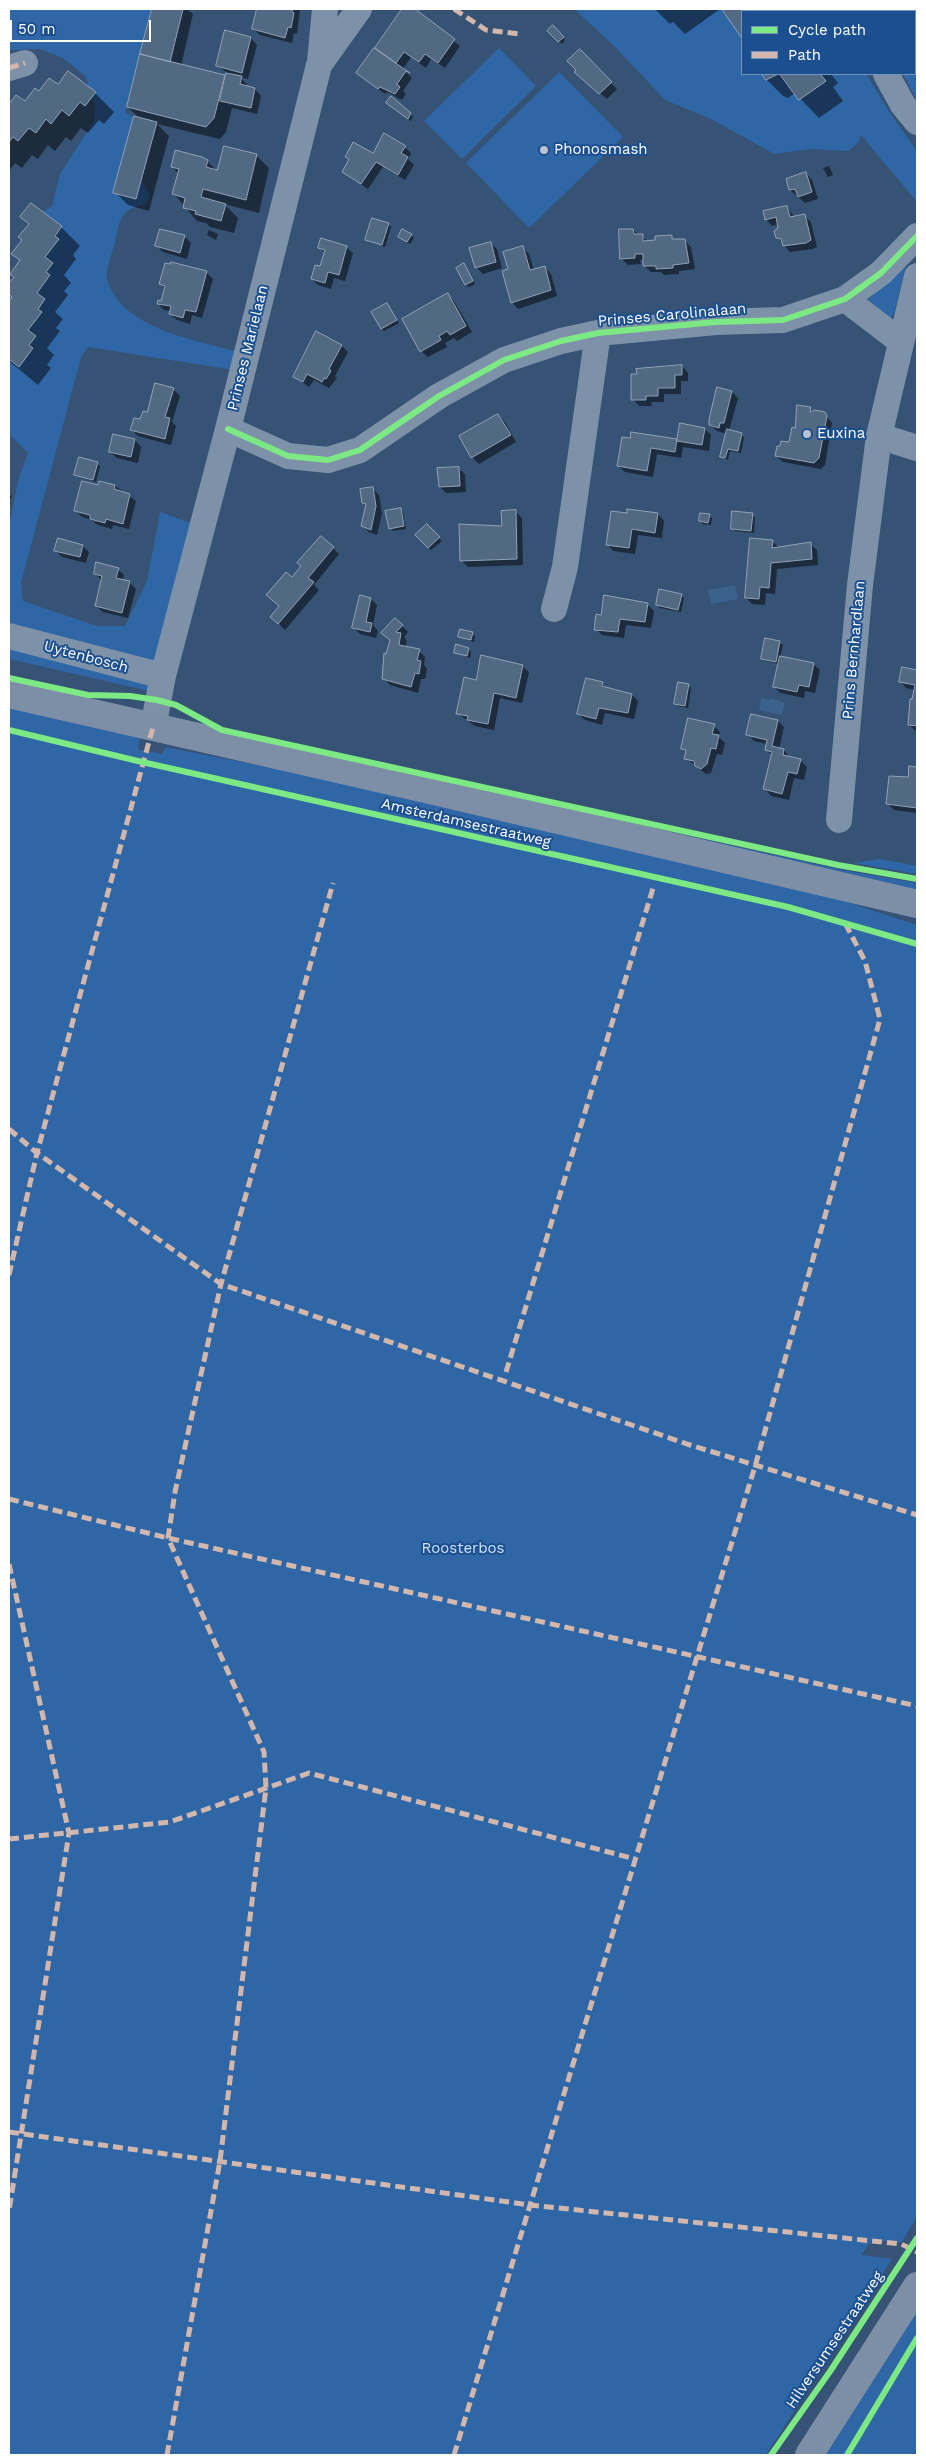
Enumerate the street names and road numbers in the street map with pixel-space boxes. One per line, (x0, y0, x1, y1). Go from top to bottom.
street label: Prinses Marielaan (224, 283, 272, 413)
street label: Prinses Carolinalaan (597, 300, 747, 330)
street label: Prins Bernhardlaan (839, 580, 869, 720)
street label: Uytenbosch (42, 637, 130, 677)
street label: Amsterdamsestraatweg (379, 795, 553, 851)
street label: Hilversumsestraatweg (782, 2268, 888, 2412)

